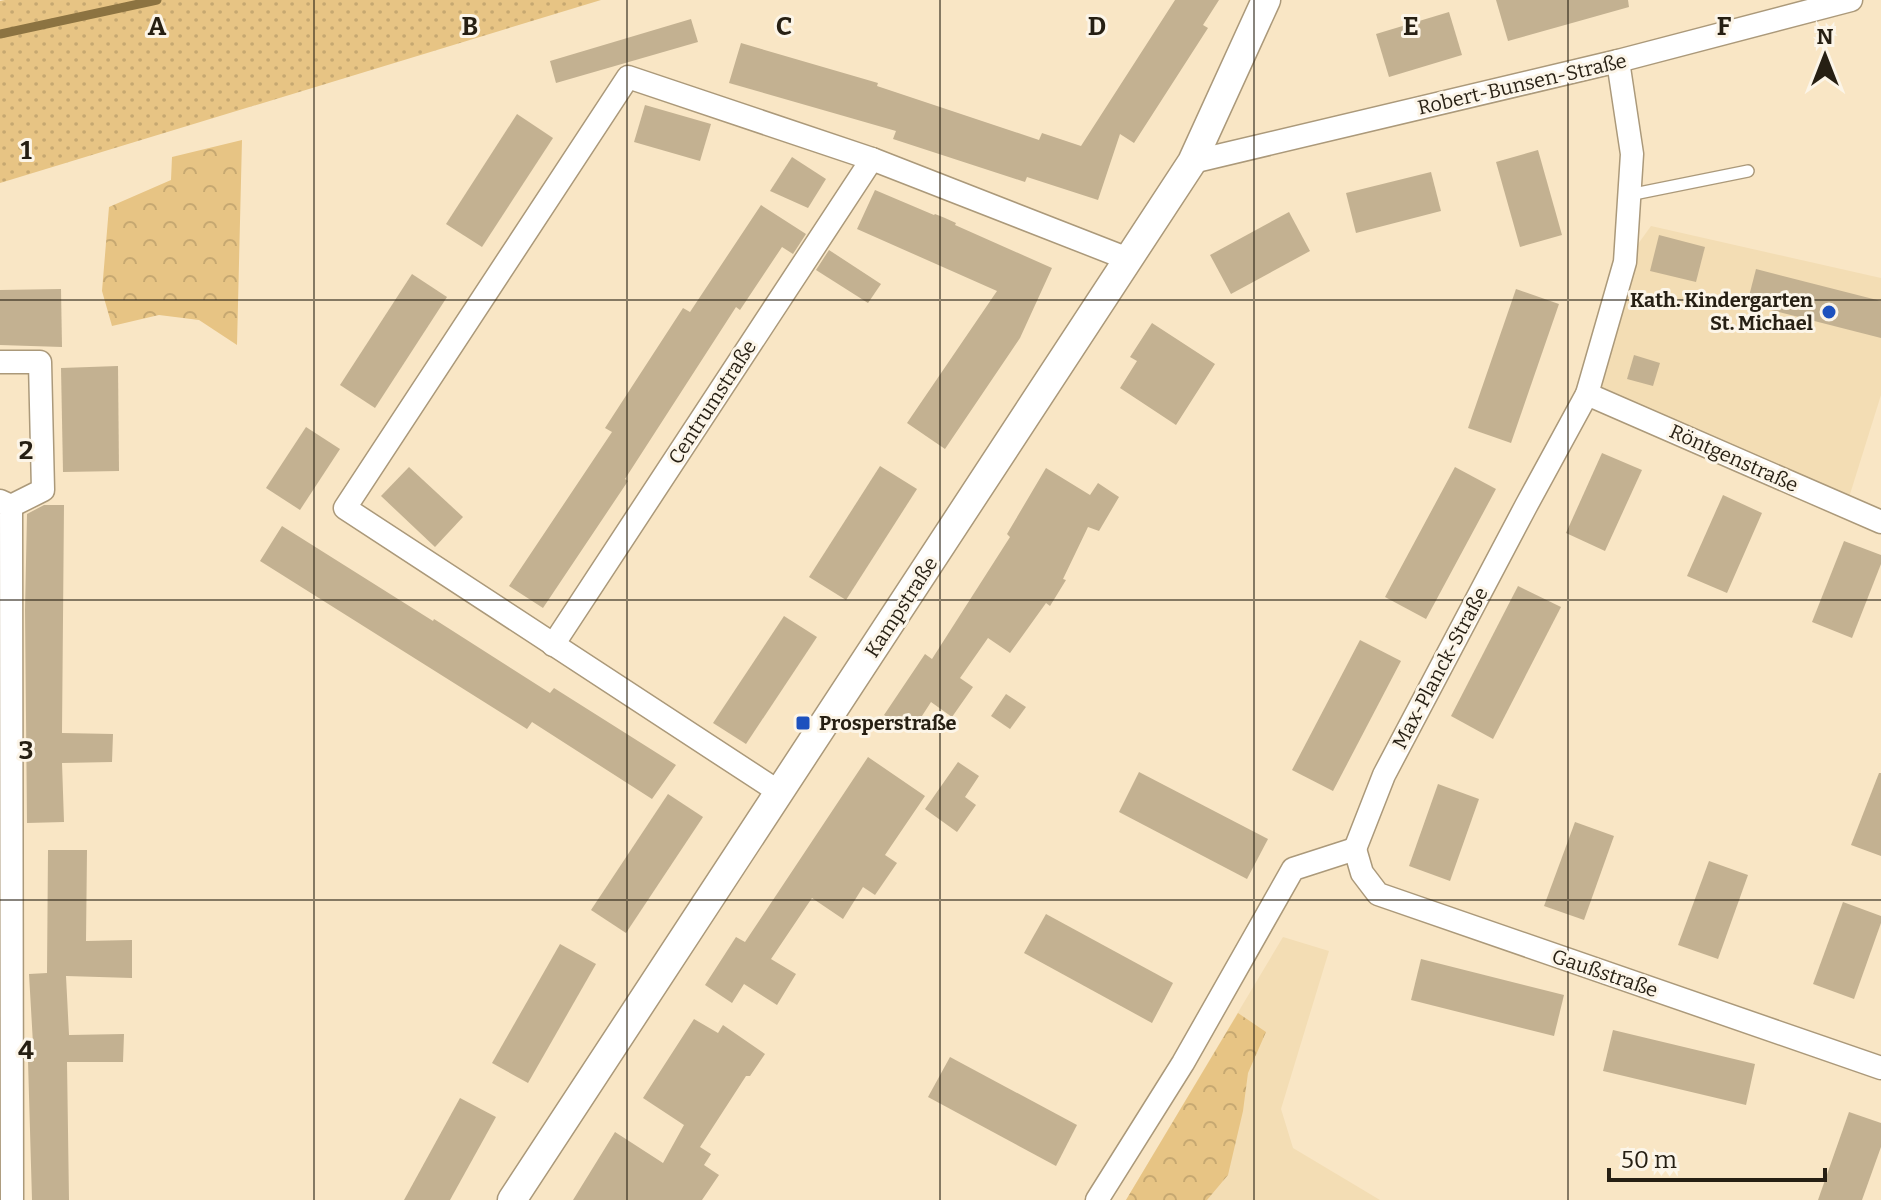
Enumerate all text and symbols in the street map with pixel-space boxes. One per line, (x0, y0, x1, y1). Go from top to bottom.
text: A (148, 11, 167, 42)
text: B (462, 11, 478, 42)
text: C (776, 11, 792, 42)
text: D (1088, 11, 1106, 42)
text: E (1403, 11, 1419, 42)
text: F (1717, 11, 1732, 42)
north arrow (1785, 16, 1865, 96)
text: N (1817, 23, 1834, 50)
street label: Robert-Bunsen-Straße (1415, 48, 1629, 120)
text: 1 (20, 135, 32, 166)
place label: Kath. Kindergarten St. Michael (1630, 288, 1813, 335)
marker: Kath. Kindergarten St. Michael (1820, 303, 1838, 321)
street label: Centrumstraße (663, 335, 761, 469)
street label: Röntgenstraße (1666, 419, 1802, 497)
text: 2 (19, 435, 33, 466)
street label: Kampstraße (860, 552, 942, 662)
street label: Max-Planck-Straße (1387, 583, 1493, 753)
place label: Prosperstraße (819, 711, 957, 735)
marker: Prosperstraße (794, 714, 812, 732)
text: 3 (19, 735, 33, 766)
street label: Gaußstraße (1549, 944, 1661, 1002)
text: 4 (18, 1035, 34, 1066)
scale bar (1609, 1132, 1825, 1182)
text: 50 m (1621, 1146, 1677, 1174)

